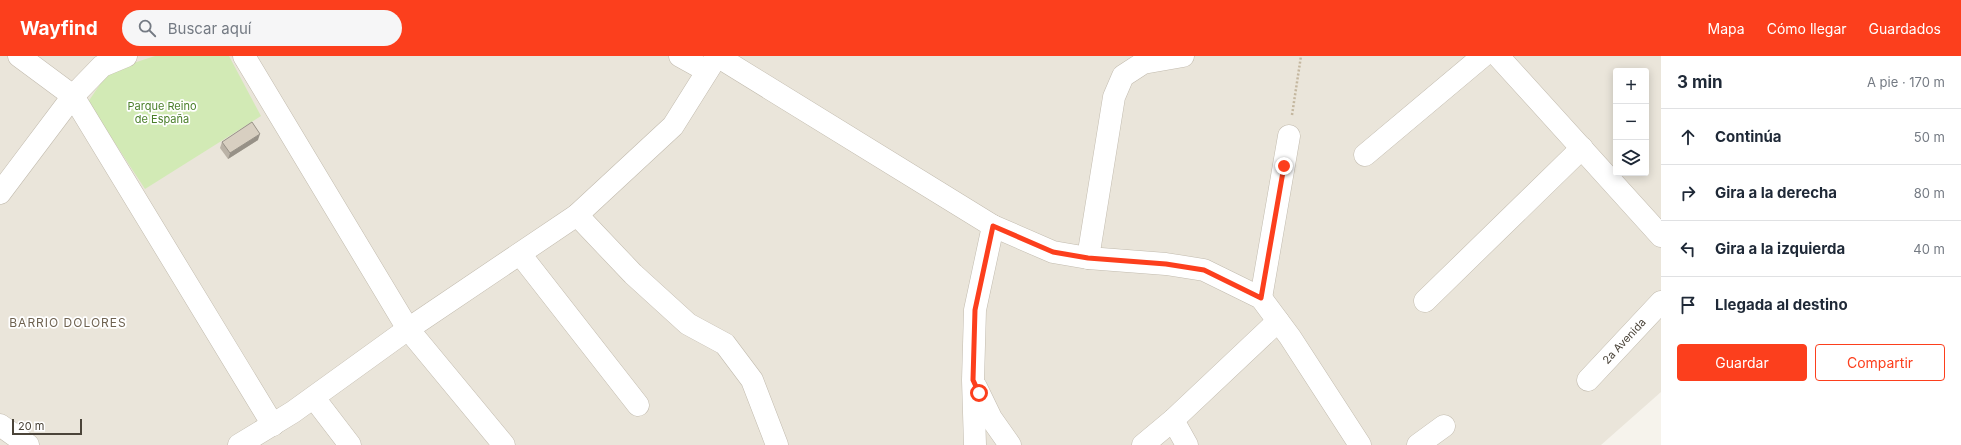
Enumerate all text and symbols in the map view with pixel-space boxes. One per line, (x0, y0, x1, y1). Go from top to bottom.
search box (122, 10, 402, 46)
text: Wayfind (20, 17, 98, 40)
icon: search (136, 17, 158, 39)
text: Buscar aquí (168, 19, 251, 38)
text: Mapa (1708, 20, 1745, 37)
text: Cómo llegar (1767, 20, 1847, 37)
text: Guardados (1869, 20, 1941, 37)
map controls (1613, 68, 1649, 176)
button: + (1613, 68, 1649, 104)
text: 3 min (1677, 72, 1723, 92)
text: A pie · 170 m (1867, 74, 1945, 90)
park label: Parque Reino de España (128, 99, 197, 126)
button: − (1613, 104, 1649, 140)
icon: ahead (1677, 126, 1699, 148)
text: Continúa (1715, 127, 1782, 146)
text: 50 m (1914, 129, 1945, 145)
button: layers (1613, 140, 1649, 176)
route end (1275, 157, 1293, 175)
icon: right (1677, 182, 1699, 204)
text: Gira a la derecha (1715, 183, 1837, 202)
text: 80 m (1914, 185, 1945, 201)
icon: left (1677, 238, 1699, 260)
text: Gira a la izquierda (1715, 239, 1845, 258)
text: 40 m (1913, 241, 1945, 257)
icon: arrive (1677, 294, 1699, 316)
text: Llegada al destino (1715, 295, 1848, 314)
district label: BARRIO DOLORES (9, 315, 127, 330)
street label: 2a Avenida (1599, 315, 1649, 367)
button: Guardar (1677, 344, 1807, 381)
button: Compartir (1815, 344, 1945, 381)
route start (970, 384, 988, 402)
scale bar (12, 417, 82, 436)
text: 20 m (18, 419, 44, 433)

